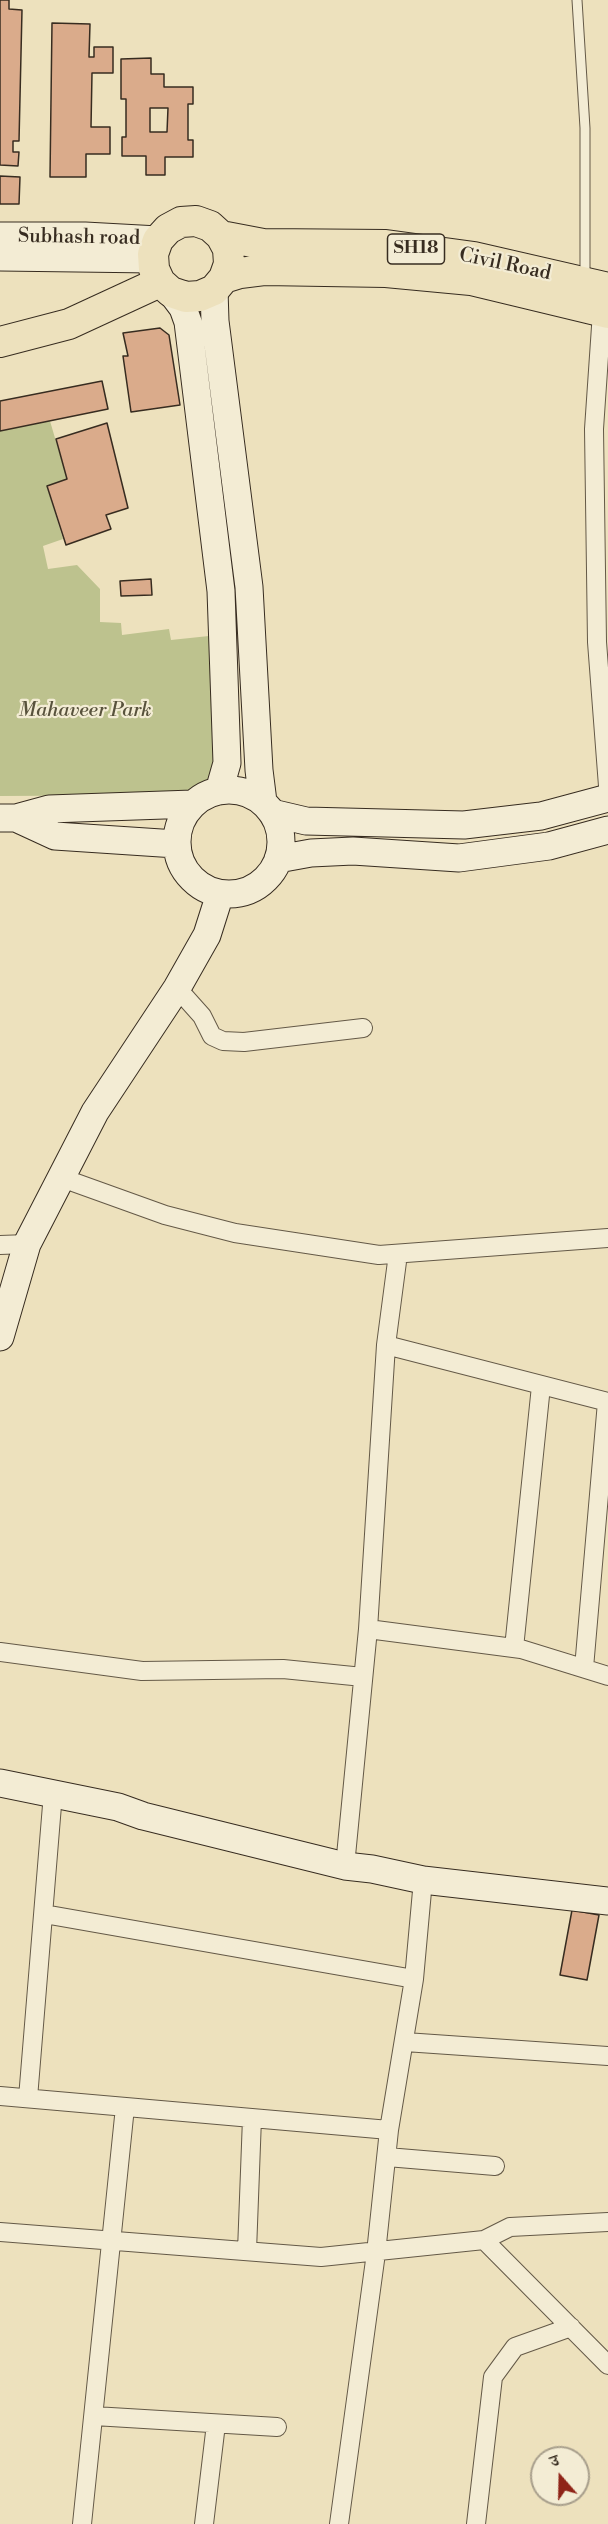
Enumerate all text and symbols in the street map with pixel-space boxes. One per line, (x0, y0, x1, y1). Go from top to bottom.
street label: Subhash road (18, 225, 140, 251)
road number: SH18 (388, 234, 444, 264)
street label: Civil Road (457, 244, 553, 286)
park label: Mahaveer Park (18, 699, 152, 723)
north arrow (530, 2446, 590, 2506)
text: उ (547, 2450, 562, 2472)

